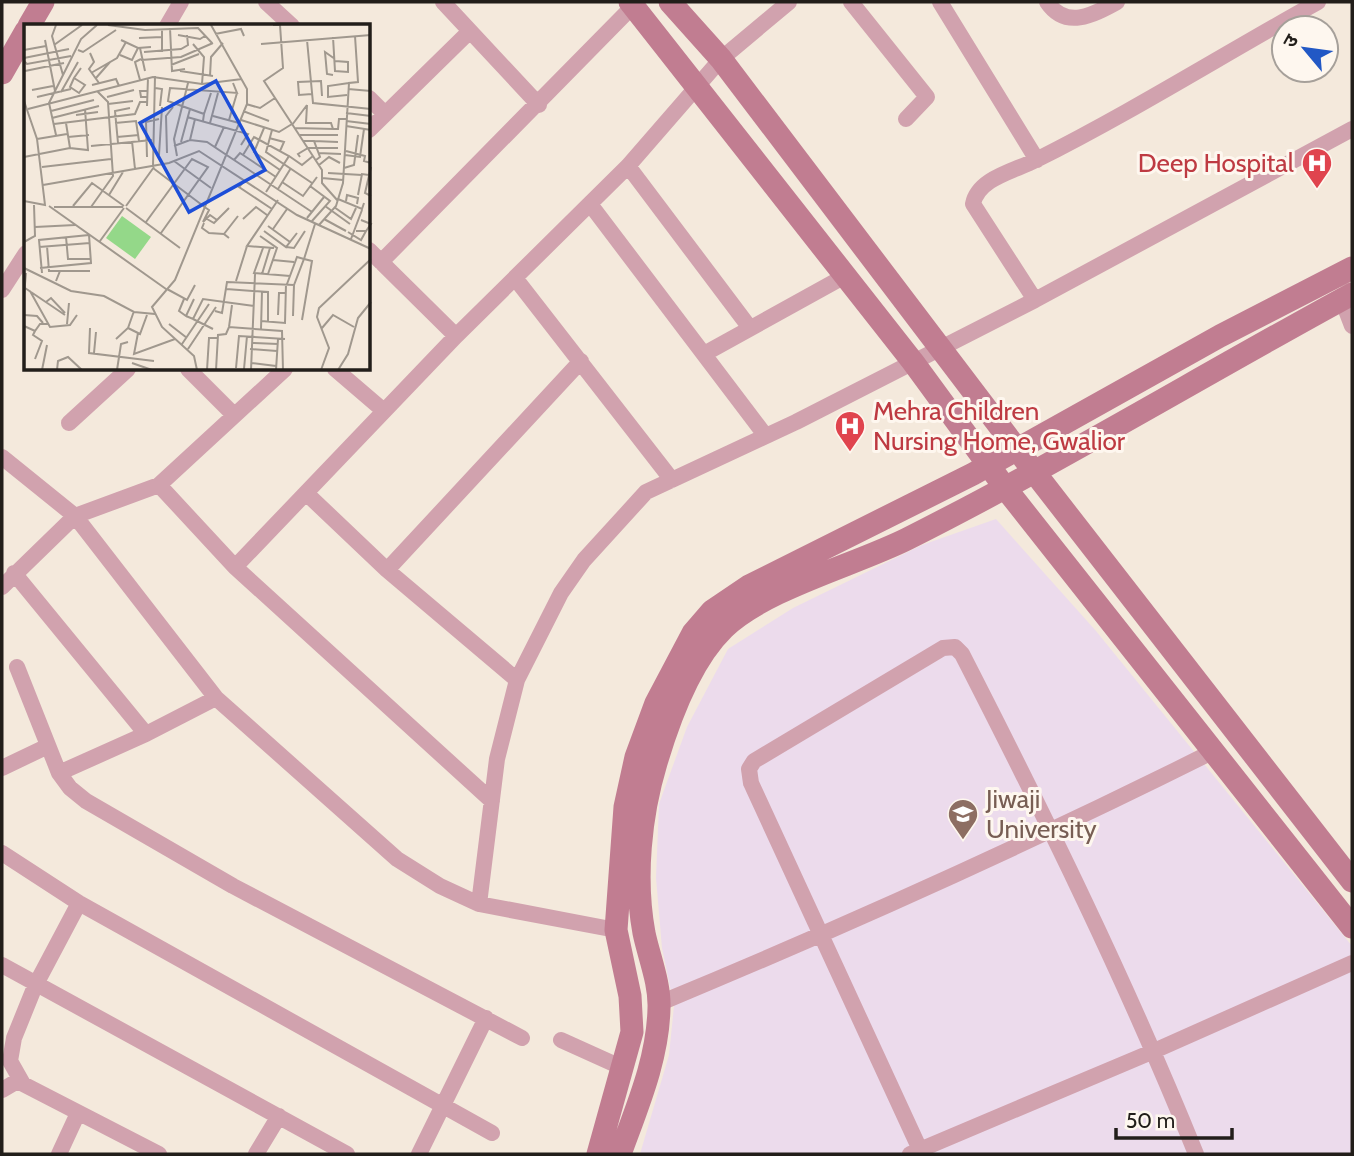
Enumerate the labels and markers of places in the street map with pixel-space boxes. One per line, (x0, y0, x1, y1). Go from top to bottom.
hospital icon: Deep Hospital (1300, 146, 1334, 190)
place label: Deep Hospital (1138, 147, 1294, 179)
place label: Mehra Children Nursing Home, Gwalior (873, 395, 1126, 457)
hospital icon: Mehra Children Nursing Home, Gwalior (833, 409, 867, 453)
place label: Jiwaji University (985, 783, 1097, 845)
school or university icon: Jiwaji University (946, 797, 980, 841)

